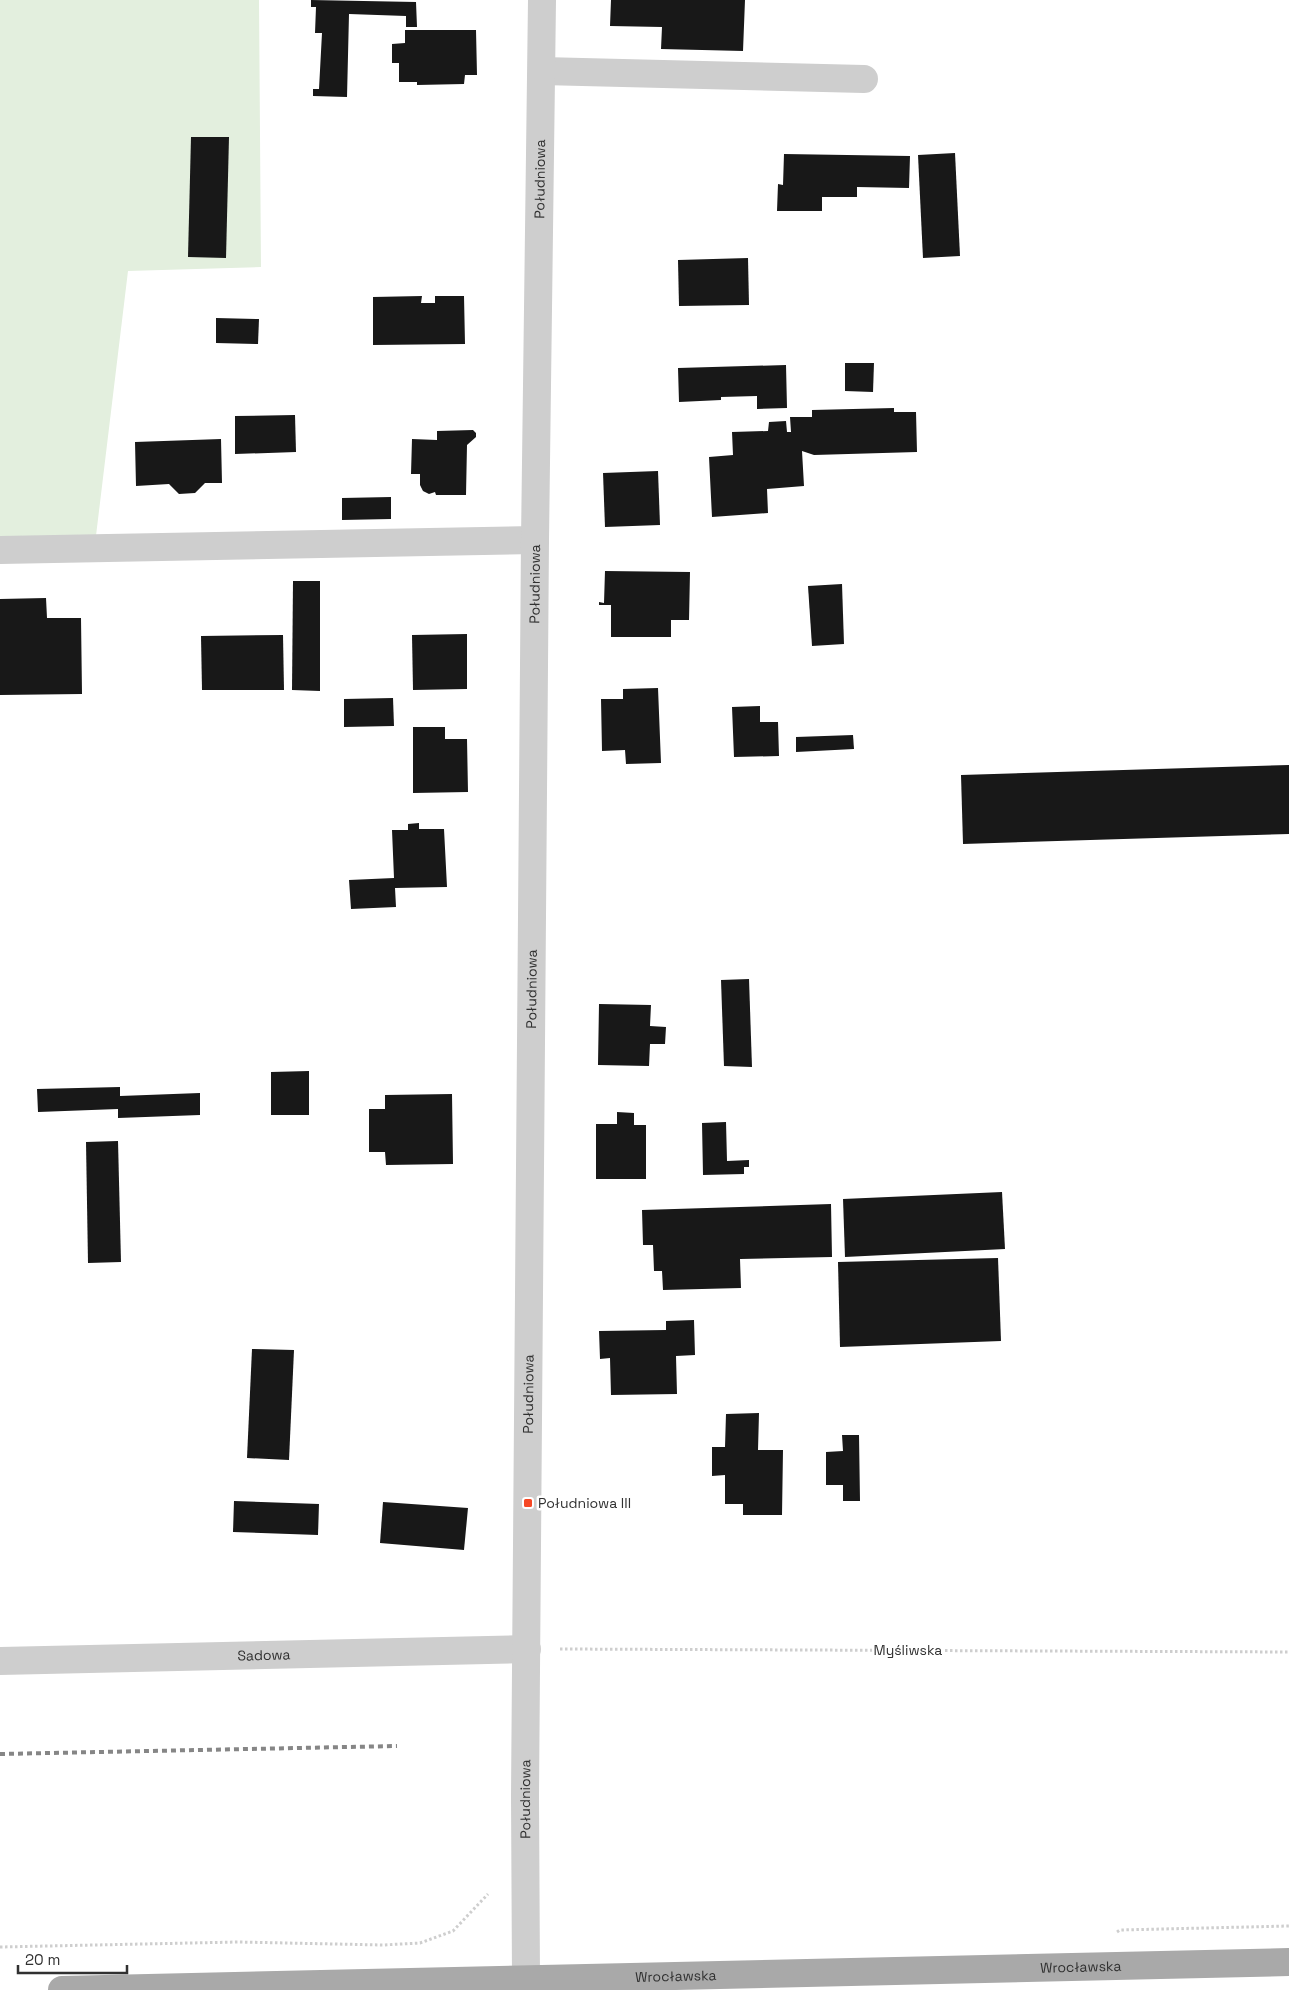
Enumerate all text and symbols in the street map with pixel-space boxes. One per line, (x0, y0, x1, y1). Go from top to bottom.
street label: Południowa (530, 139, 549, 219)
street label: Południowa (525, 544, 544, 624)
street label: Południowa (522, 949, 541, 1029)
street label: Południowa (519, 1354, 538, 1434)
place label: Południowa III (538, 1494, 631, 1512)
marker: Południowa III (522, 1497, 534, 1509)
street label: Myśliwska (874, 1641, 942, 1659)
street label: Sadowa (237, 1645, 291, 1665)
street label: Południowa (516, 1759, 534, 1839)
scale bar (18, 1942, 126, 1974)
text: 20 m (25, 1950, 60, 1969)
street label: Wrocławska (1040, 1957, 1122, 1977)
street label: Wrocławska (635, 1966, 717, 1986)

